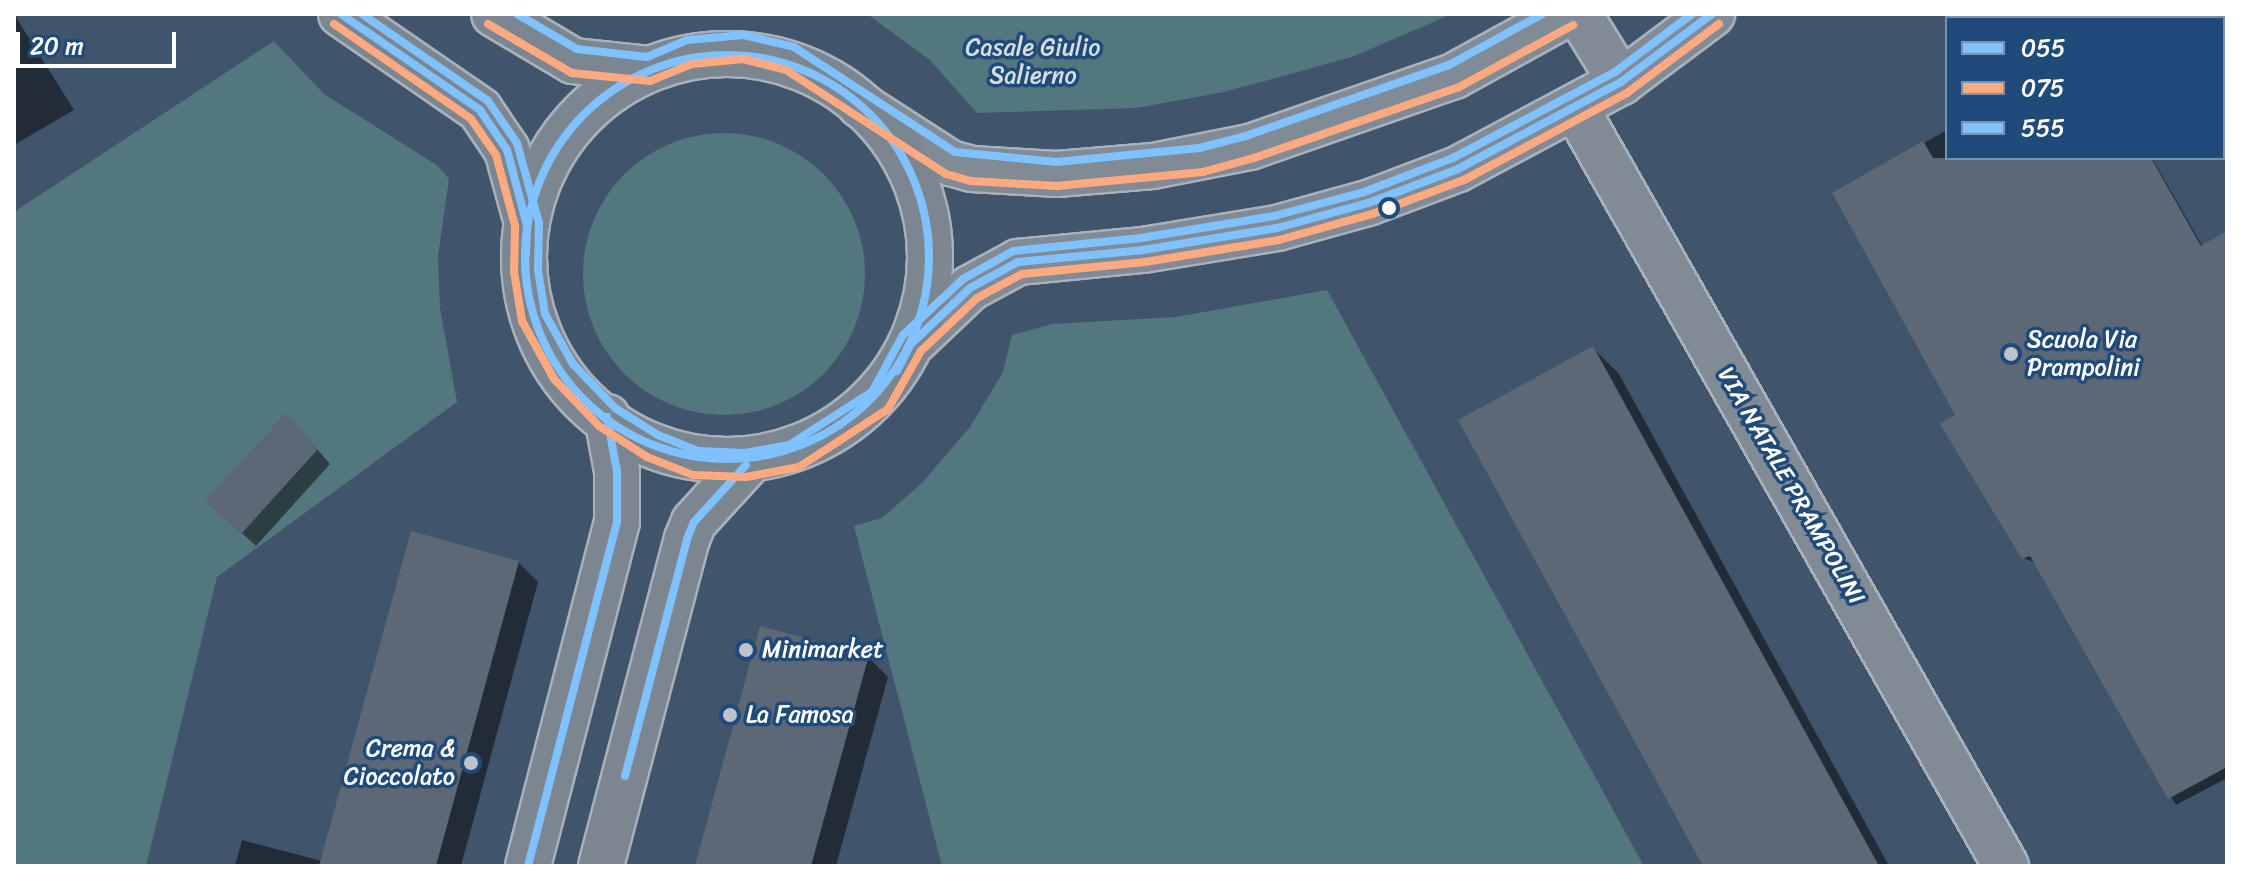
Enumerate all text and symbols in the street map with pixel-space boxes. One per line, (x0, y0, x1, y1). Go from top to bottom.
scale bar (20, 16, 180, 66)
legend (1945, 16, 2225, 160)
text: 20 m (30, 25, 84, 67)
text: 055 (2021, 27, 2066, 69)
park label: Casale Giulio Salierno (966, 34, 1100, 90)
text: 075 (2021, 67, 2065, 109)
text: 555 (2021, 107, 2065, 149)
unlabelled marker (1381, 200, 1397, 216)
place label: Scuola Via Prampolini (2027, 326, 2140, 382)
marker: Scuola Via Prampolini (2002, 345, 2020, 363)
street label: VIA NATALE PRAMPOLINI (1710, 360, 1872, 612)
place label: Minimarket (762, 636, 884, 664)
marker: Minimarket (737, 641, 755, 659)
place label: La Famosa (746, 701, 854, 729)
marker: La Famosa (721, 706, 739, 724)
place label: Crema & Cioccolato (344, 735, 455, 791)
marker: Crema & Cioccolato (462, 754, 480, 772)

